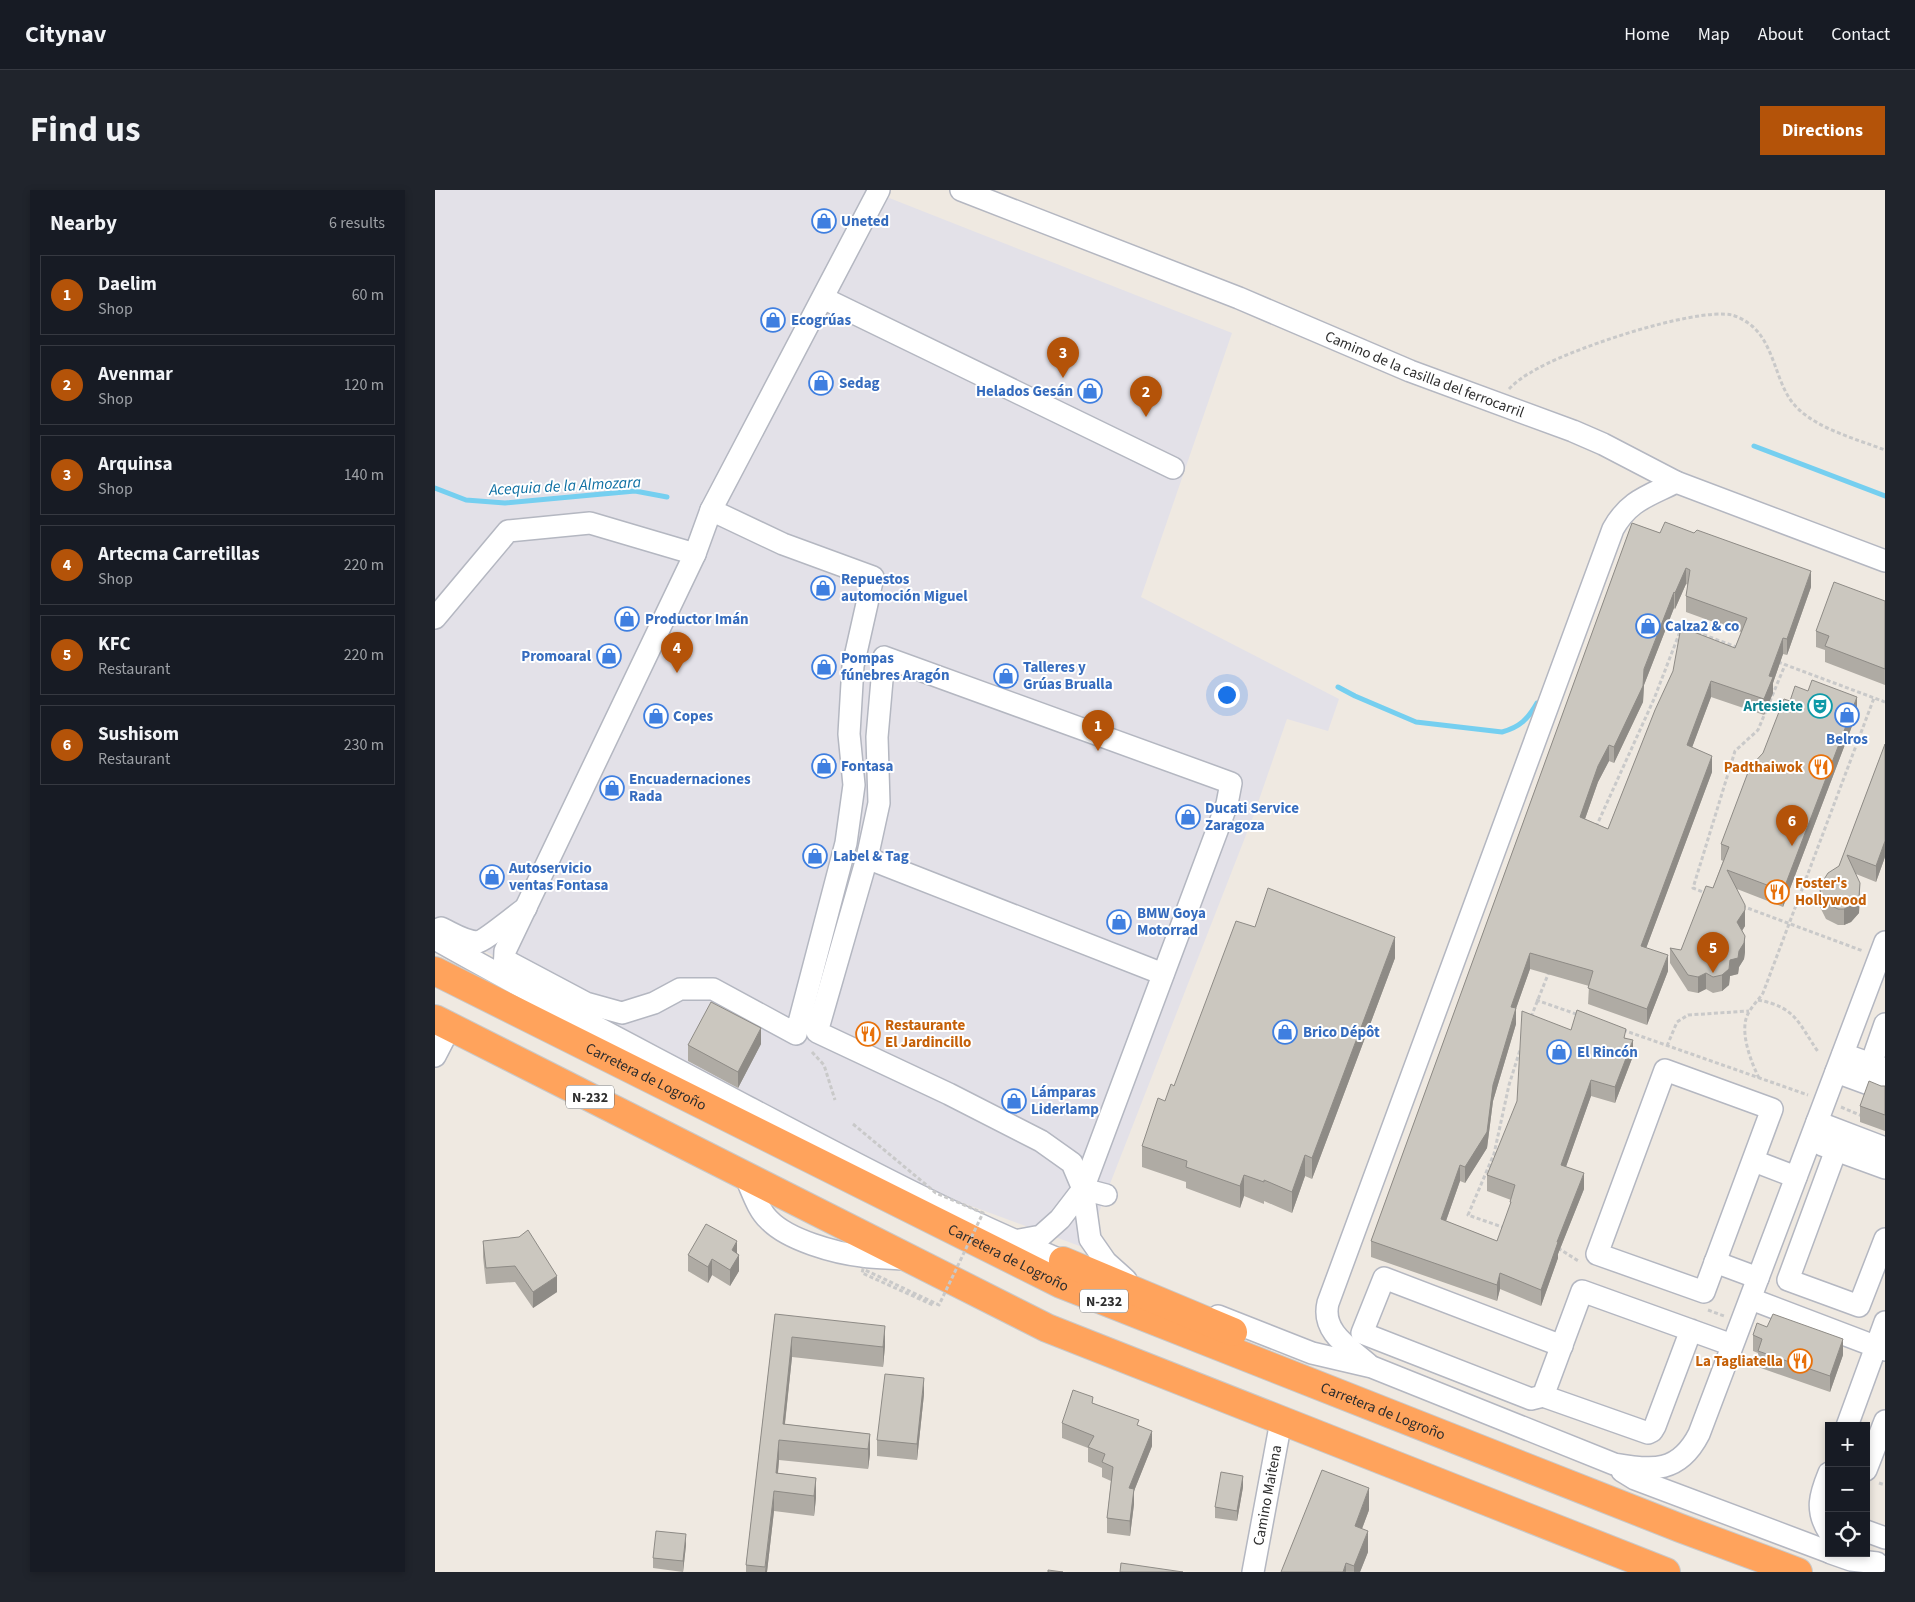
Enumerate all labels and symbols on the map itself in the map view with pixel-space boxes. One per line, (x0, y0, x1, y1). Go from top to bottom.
shop icon: Uneted (811, 208, 837, 234)
place label: Uneted (841, 211, 889, 232)
shop icon: Ecogrúas (760, 307, 786, 333)
place label: Ecogrúas (791, 310, 851, 331)
street label: Camino de la casilla del ferrocarril (1322, 326, 1527, 423)
pin: 3 (1047, 337, 1079, 378)
shop icon: Sedag (808, 370, 834, 396)
place label: Sedag (839, 373, 880, 394)
pin: 2 (1130, 376, 1162, 417)
shop icon: Helados Gesán (1077, 378, 1103, 404)
place label: Helados Gesán (976, 381, 1073, 402)
water label: Acequia de la Almozara (488, 471, 642, 501)
place label: Repuestos automoción Miguel (841, 569, 968, 607)
shop icon: Repuestos automoción Miguel (810, 575, 836, 601)
shop icon: Productor Imán (614, 606, 640, 632)
place label: Productor Imán (645, 609, 749, 630)
shop icon: Calza2 & co (1635, 613, 1661, 639)
place label: Calza2 & co (1665, 616, 1739, 637)
pin: 4 (661, 632, 693, 673)
shop icon: Promoaral (596, 643, 622, 669)
place label: Promoaral (521, 646, 592, 667)
place label: Pompas fúnebres Aragón (841, 648, 950, 686)
shop icon: Pompas fúnebres Aragón (811, 654, 837, 680)
place label: Talleres y Grúas Brualla (1023, 657, 1113, 695)
shop icon: Talleres y Grúas Brualla (993, 663, 1019, 689)
your location (1214, 682, 1240, 708)
theatre icon: Artesiete (1807, 693, 1833, 719)
place label: Artesiete (1743, 696, 1803, 717)
shop icon: Belros (1834, 702, 1860, 728)
shop icon: Copes (643, 703, 669, 729)
place label: Copes (673, 706, 713, 727)
pin: 1 (1082, 710, 1114, 751)
place label: Belros (1826, 729, 1868, 750)
shop icon: Fontasa (811, 753, 837, 779)
restaurant icon: Padthaiwok (1808, 754, 1834, 780)
place label: Fontasa (841, 756, 893, 777)
place label: Padthaiwok (1724, 757, 1804, 778)
place label: Encuadernaciones Rada (629, 769, 751, 807)
shop icon: Encuadernaciones Rada (599, 775, 625, 801)
place label: Ducati Service Zaragoza (1205, 798, 1299, 836)
shop icon: Ducati Service Zaragoza (1175, 804, 1201, 830)
pin: 6 (1776, 805, 1808, 846)
shop icon: Label & Tag (802, 843, 828, 869)
place label: Label & Tag (833, 846, 909, 867)
place label: Autoservicio ventas Fontasa (508, 858, 609, 896)
shop icon: Autoservicio ventas Fontasa (479, 864, 505, 890)
place label: Foster's Hollywood (1795, 873, 1867, 911)
restaurant icon: Foster's Hollywood (1764, 879, 1790, 905)
place label: BMW Goya Motorrad (1137, 903, 1206, 941)
shop icon: BMW Goya Motorrad (1106, 909, 1132, 935)
pin: 5 (1697, 932, 1729, 973)
place label: Restaurante El Jardincillo (885, 1015, 971, 1053)
shop icon: Brico Dépôt (1272, 1019, 1298, 1045)
restaurant icon: Restaurante El Jardincillo (855, 1021, 881, 1047)
place label: Brico Dépôt (1303, 1022, 1380, 1043)
street label: Carretera de Logroño (582, 1038, 710, 1116)
shop icon: El Rincón (1546, 1039, 1572, 1065)
place label: El Rincón (1577, 1042, 1638, 1063)
place label: Lámparas Liderlamp (1031, 1082, 1099, 1120)
road number: N-232 (566, 1086, 614, 1109)
shop icon: Lámparas Liderlamp (1001, 1088, 1027, 1114)
street label: Carretera de Logroño (944, 1219, 1072, 1297)
road number: N-232 (1080, 1290, 1128, 1312)
restaurant icon: La Tagliatella (1787, 1348, 1813, 1374)
place label: La Tagliatella (1695, 1351, 1783, 1372)
street label: Carretera de Logroño (1317, 1377, 1448, 1445)
street label: Camino Maitena (1248, 1443, 1287, 1547)

